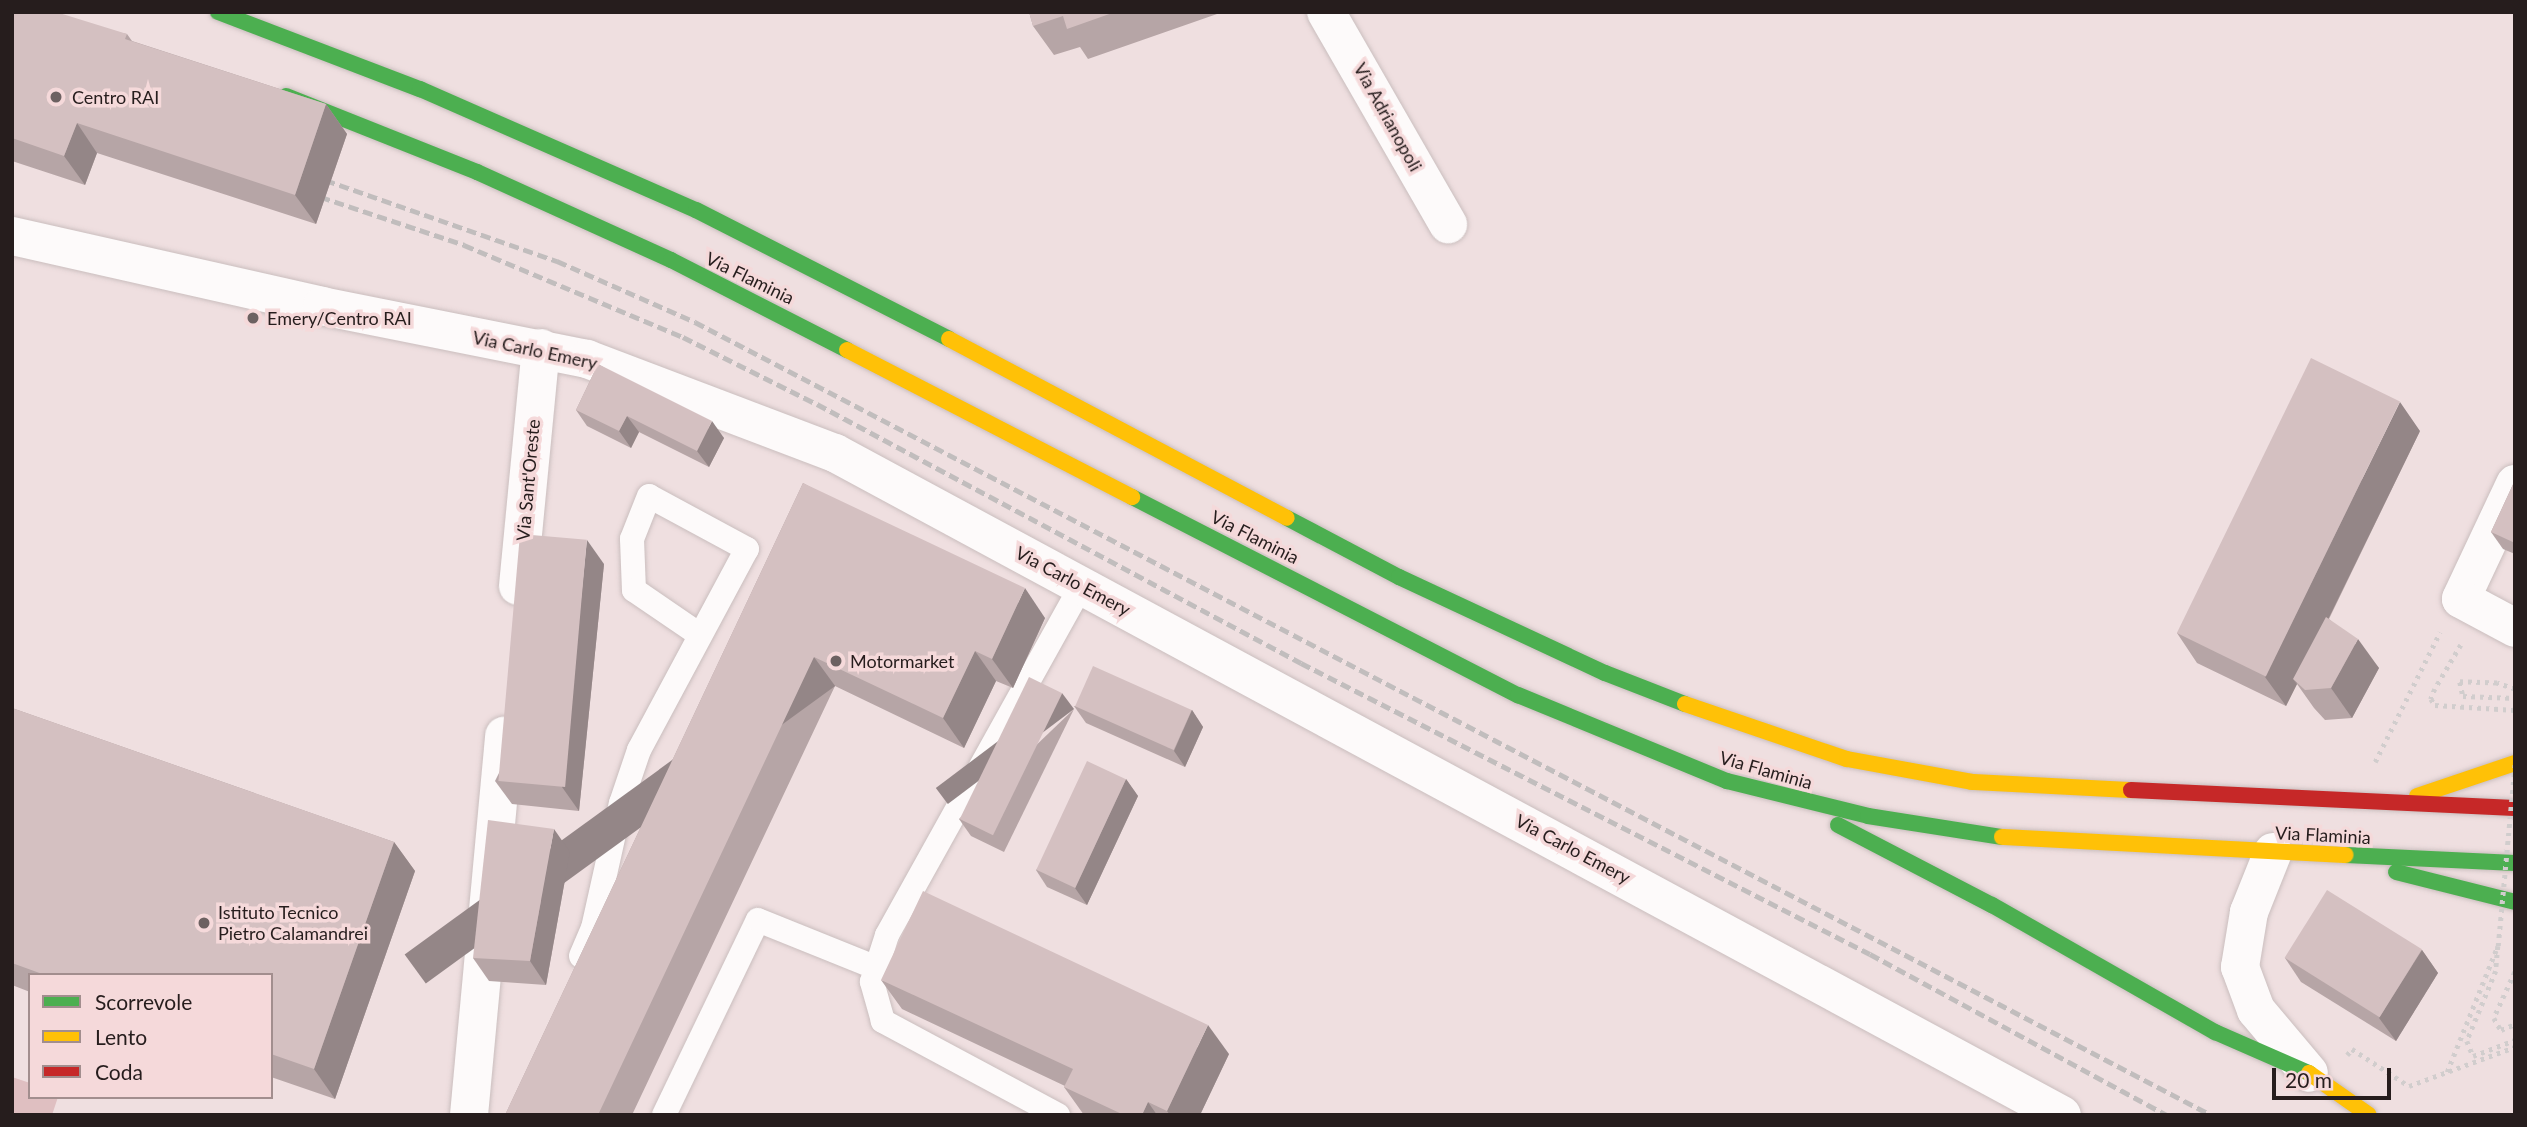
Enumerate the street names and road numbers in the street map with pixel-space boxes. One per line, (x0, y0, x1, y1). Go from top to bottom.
street label: Via Adrianopoli (1349, 59, 1427, 175)
street label: Via Flaminia (702, 247, 798, 309)
street label: Via Carlo Emery (471, 326, 599, 374)
street label: Via Sant'Oreste (512, 418, 544, 542)
street label: Via Flaminia (1207, 506, 1303, 568)
street label: Via Carlo Emery (1012, 542, 1134, 620)
street label: Via Flaminia (1717, 746, 1815, 794)
street label: Via Carlo Emery (1512, 810, 1634, 888)
street label: Via Flaminia (2275, 822, 2371, 848)

